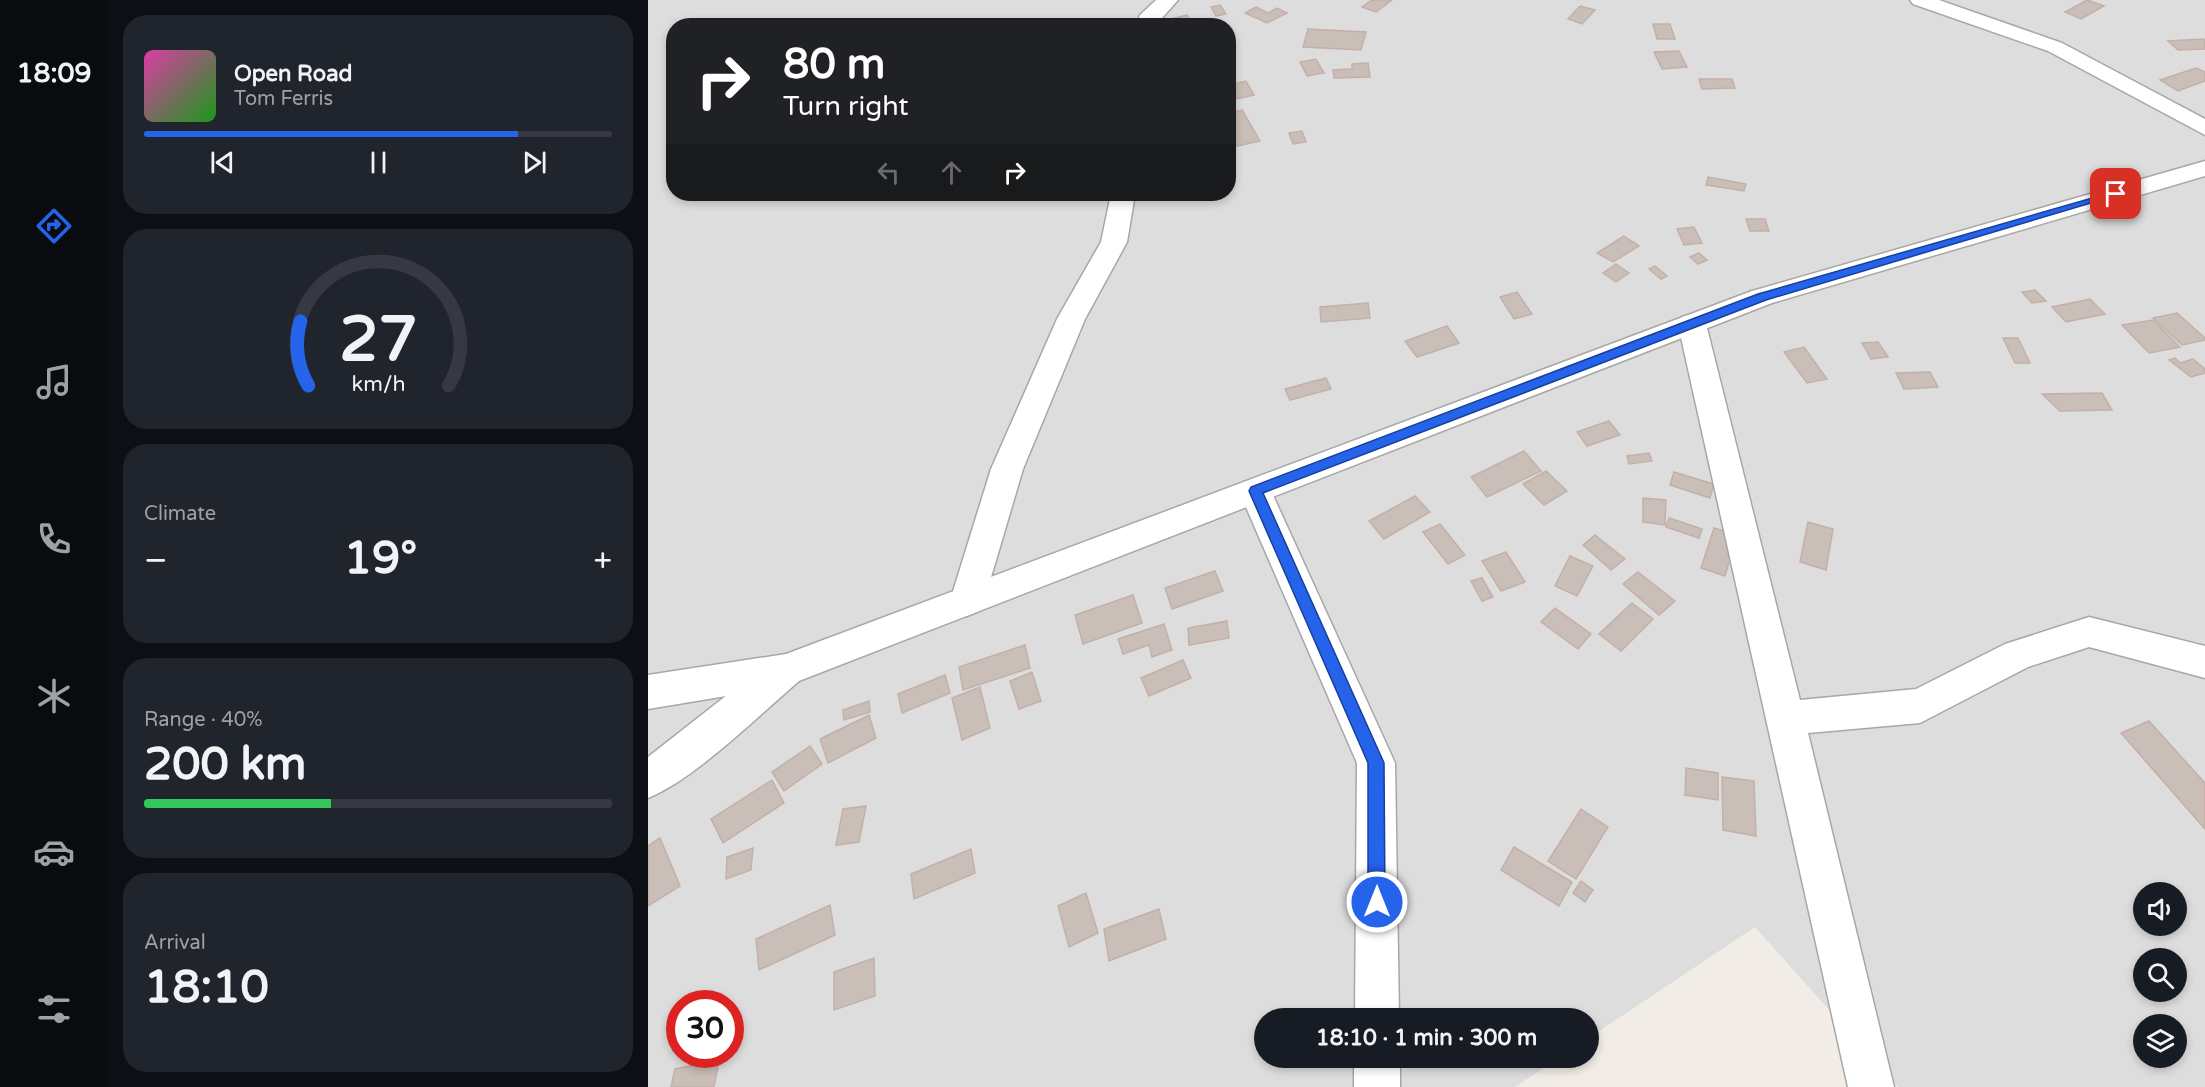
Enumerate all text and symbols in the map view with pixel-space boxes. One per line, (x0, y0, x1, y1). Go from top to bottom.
text: 80 m (783, 39, 885, 90)
icon: right (684, 42, 762, 120)
text: 18:09 (17, 57, 91, 90)
text: Open Road (234, 61, 352, 87)
text: Tom Ferris (234, 87, 333, 111)
text: Turn right (783, 90, 909, 123)
icon: previous (206, 146, 239, 179)
icon: pause (362, 146, 395, 179)
icon: next (518, 146, 551, 179)
icon: left (872, 156, 905, 189)
icon: ahead (935, 156, 968, 189)
icon: right (998, 156, 1031, 189)
pin (2090, 168, 2141, 219)
icon: arrive (2099, 177, 2132, 210)
icon: directions (33, 205, 75, 247)
text: 27 (339, 303, 417, 378)
icon: music (33, 361, 75, 403)
text: km/h (351, 372, 405, 398)
text: Climate (144, 502, 216, 526)
icon: phone (33, 518, 75, 560)
text: 19° (344, 532, 417, 586)
text: − (144, 541, 168, 580)
text: + (593, 541, 612, 580)
icon: climate (33, 675, 75, 717)
text: Range · 40% (144, 708, 263, 732)
text: 200 km (144, 738, 306, 792)
icon: car (33, 831, 75, 873)
position arrow (1345, 870, 1409, 934)
map controls (2133, 882, 2187, 1068)
button: sound (2133, 882, 2187, 936)
text: Arrival (144, 931, 206, 955)
button: search (2133, 948, 2187, 1002)
text: 18:10 (144, 961, 269, 1015)
icon: filters (33, 988, 75, 1030)
speed limit sign: 30 (666, 990, 744, 1068)
button: layers (2133, 1014, 2187, 1068)
text: 18:10 · 1 min · 300 m (1316, 1025, 1537, 1051)

